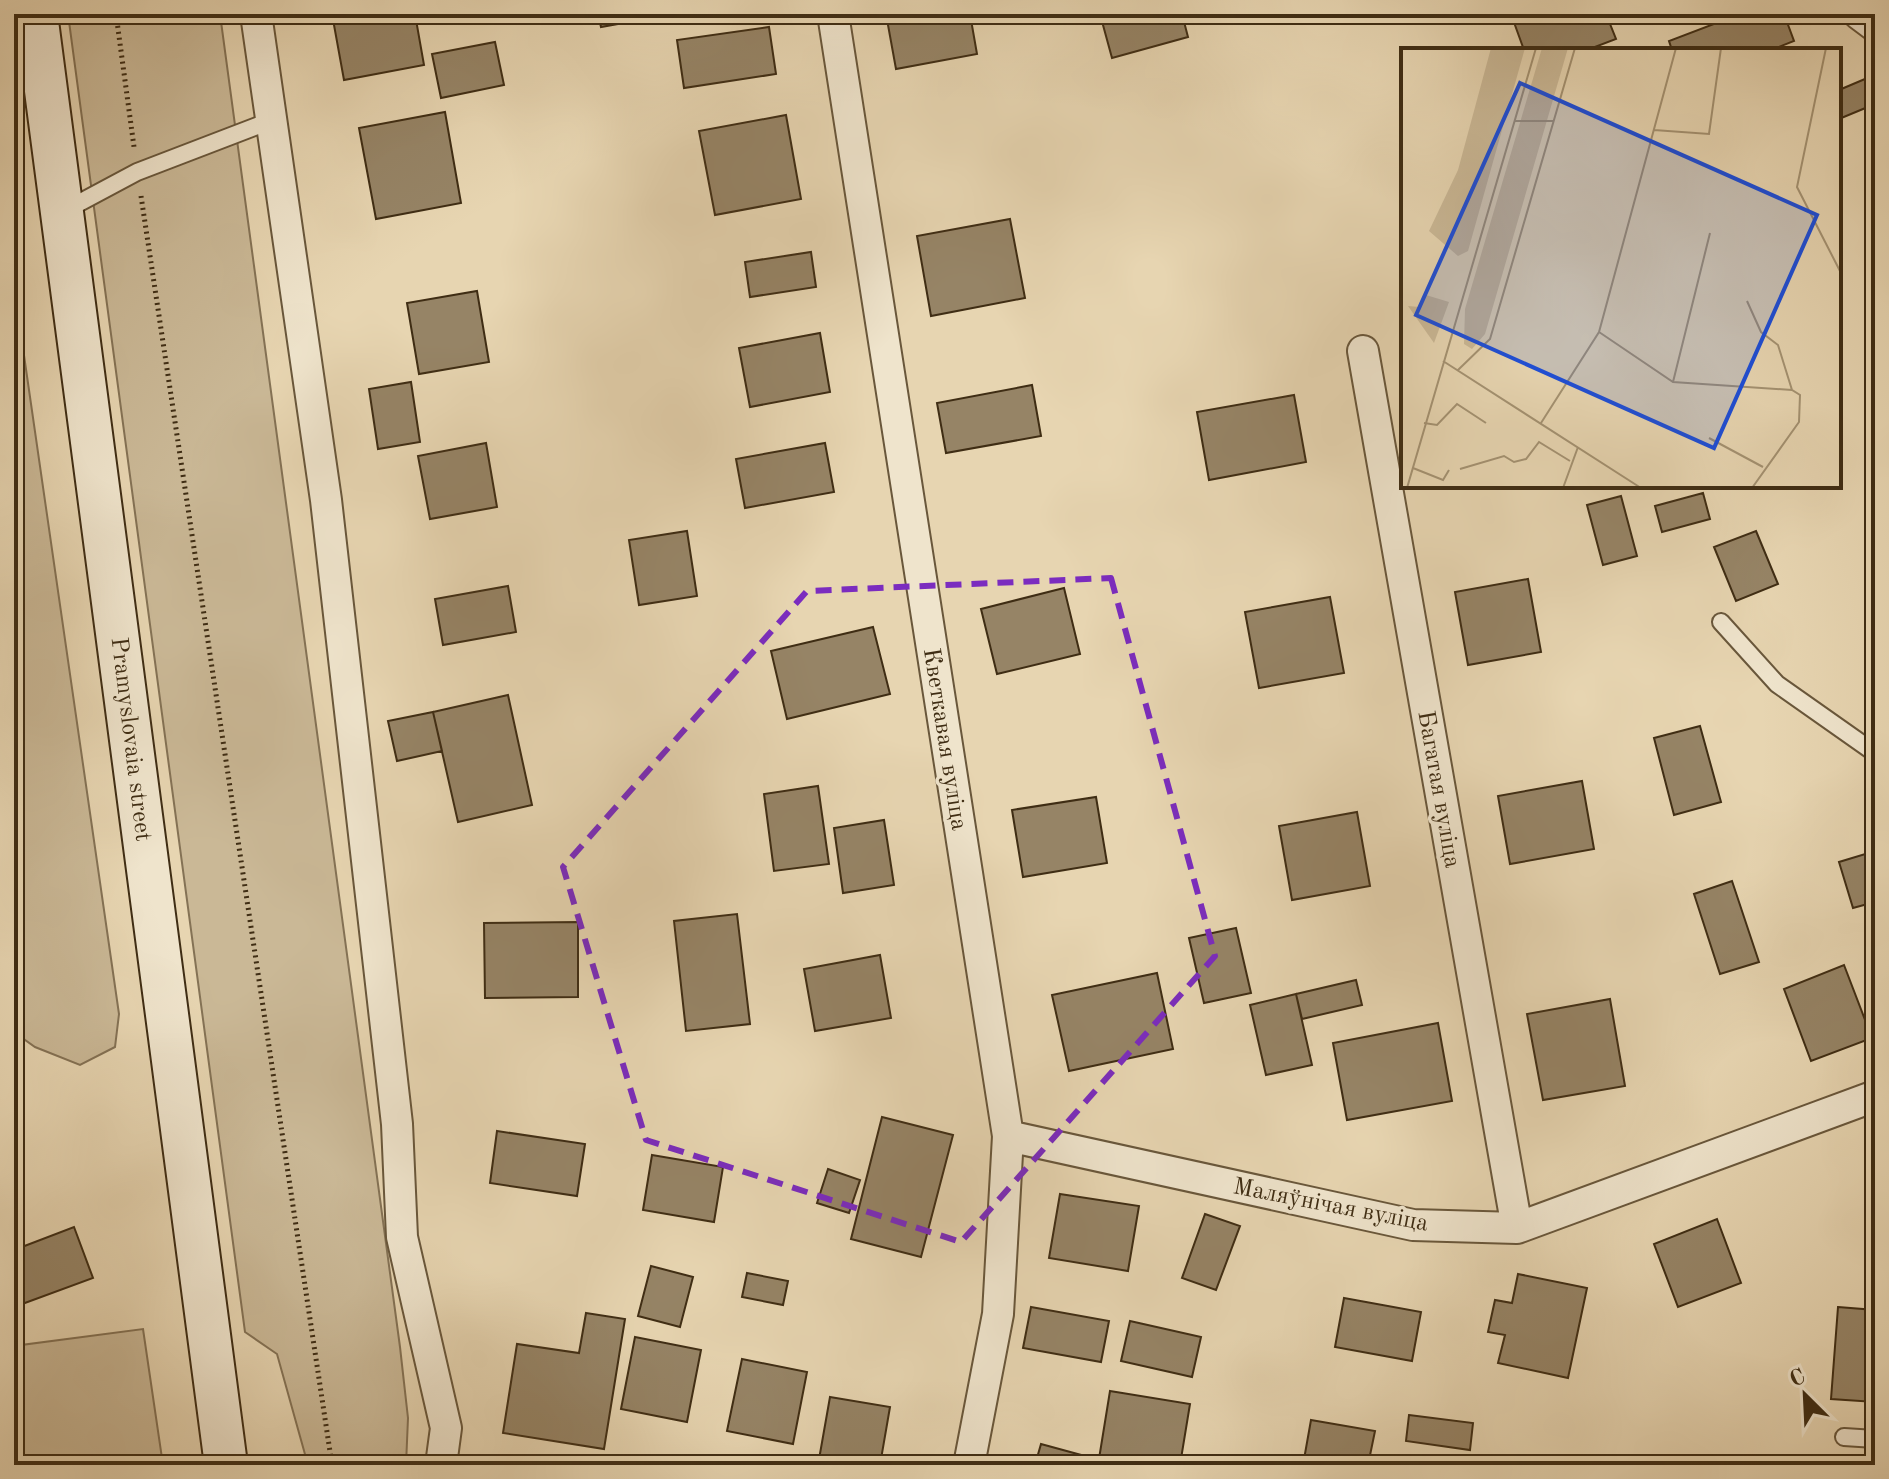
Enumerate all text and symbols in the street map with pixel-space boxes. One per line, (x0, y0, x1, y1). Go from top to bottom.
inset map (1401, 48, 1841, 488)
street label: Pramyslovaia street (106, 636, 154, 843)
street label: Кветкавая вуліца (918, 646, 970, 832)
street label: Багатая вуліца (1412, 709, 1464, 870)
street label: Маляўнічая вуліца (1231, 1175, 1430, 1237)
north arrow (1765, 1355, 1845, 1435)
text: С (1787, 1366, 1809, 1392)

